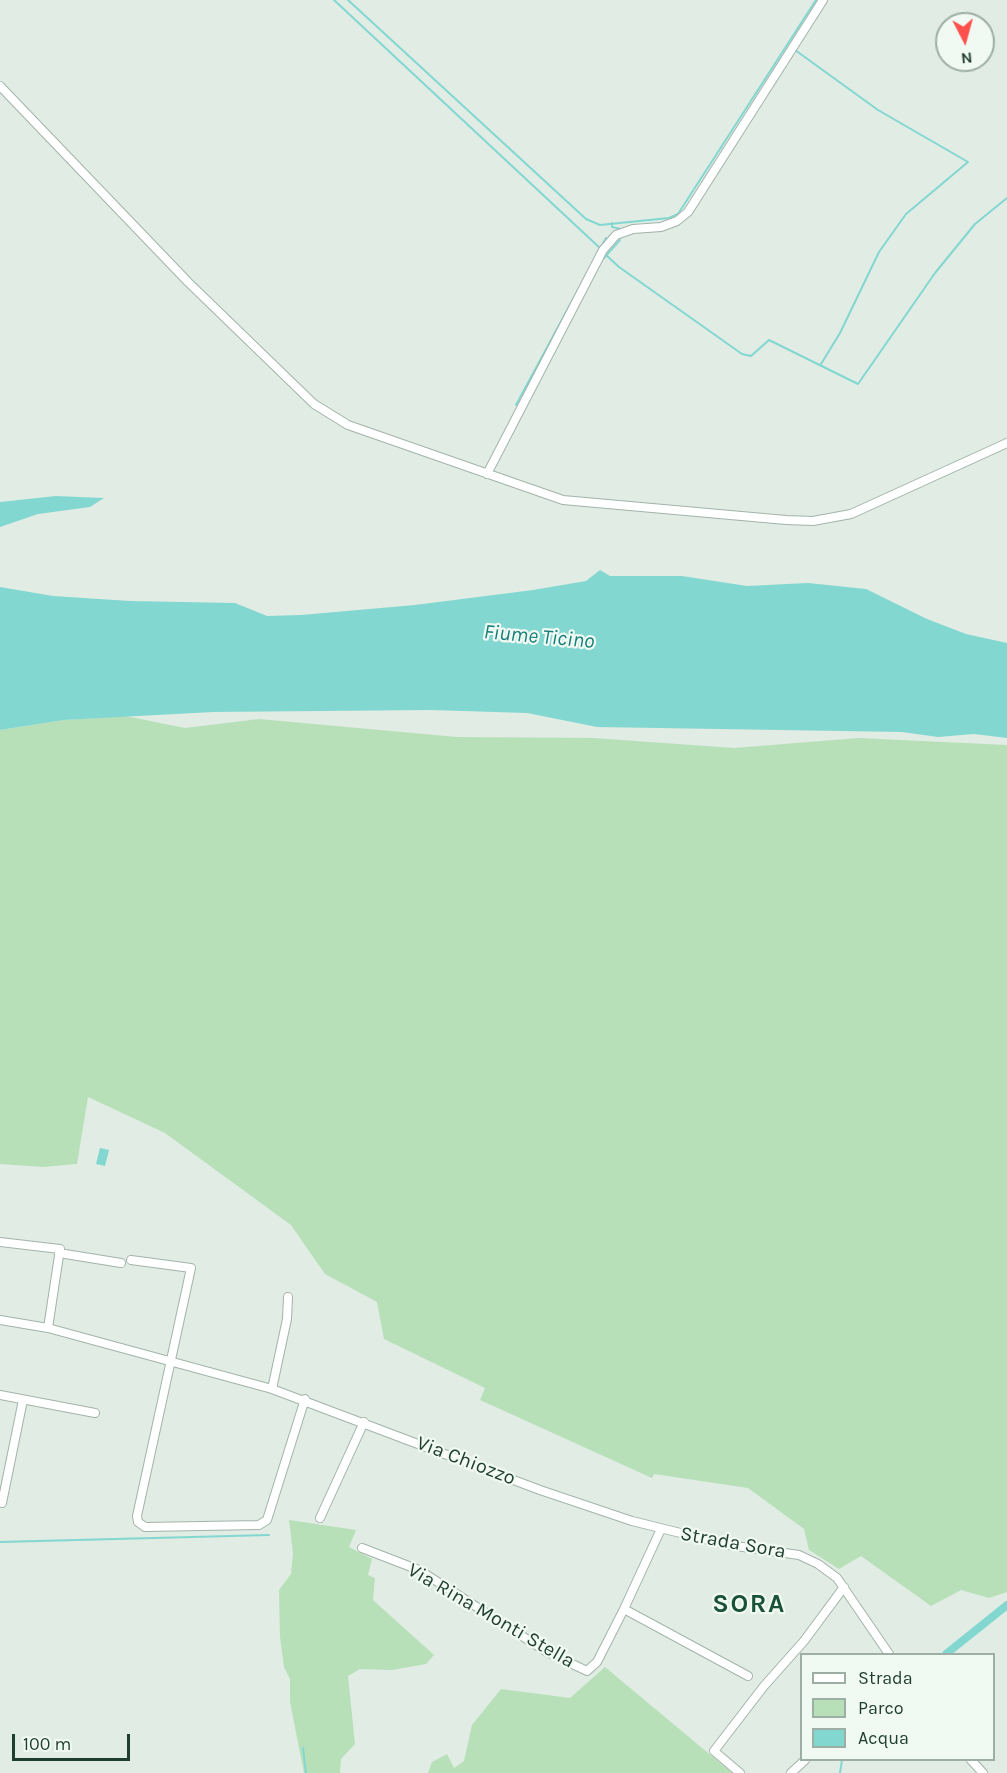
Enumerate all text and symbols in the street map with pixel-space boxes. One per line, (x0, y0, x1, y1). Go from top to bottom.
north arrow (935, 12, 995, 72)
text: N (960, 48, 973, 68)
water label: Fiume Ticino (483, 620, 595, 654)
street label: Via Chiozzo (413, 1431, 519, 1491)
street label: Strada Sora (678, 1522, 788, 1564)
street label: Via Rina Monti Stella (403, 1558, 579, 1674)
district label: SORA (712, 1589, 786, 1621)
legend (800, 1653, 995, 1761)
text: Strada (858, 1667, 913, 1689)
text: Parco (858, 1697, 904, 1719)
scale bar (15, 1722, 134, 1760)
text: Acqua (858, 1727, 909, 1749)
text: 100 m (23, 1733, 71, 1755)

